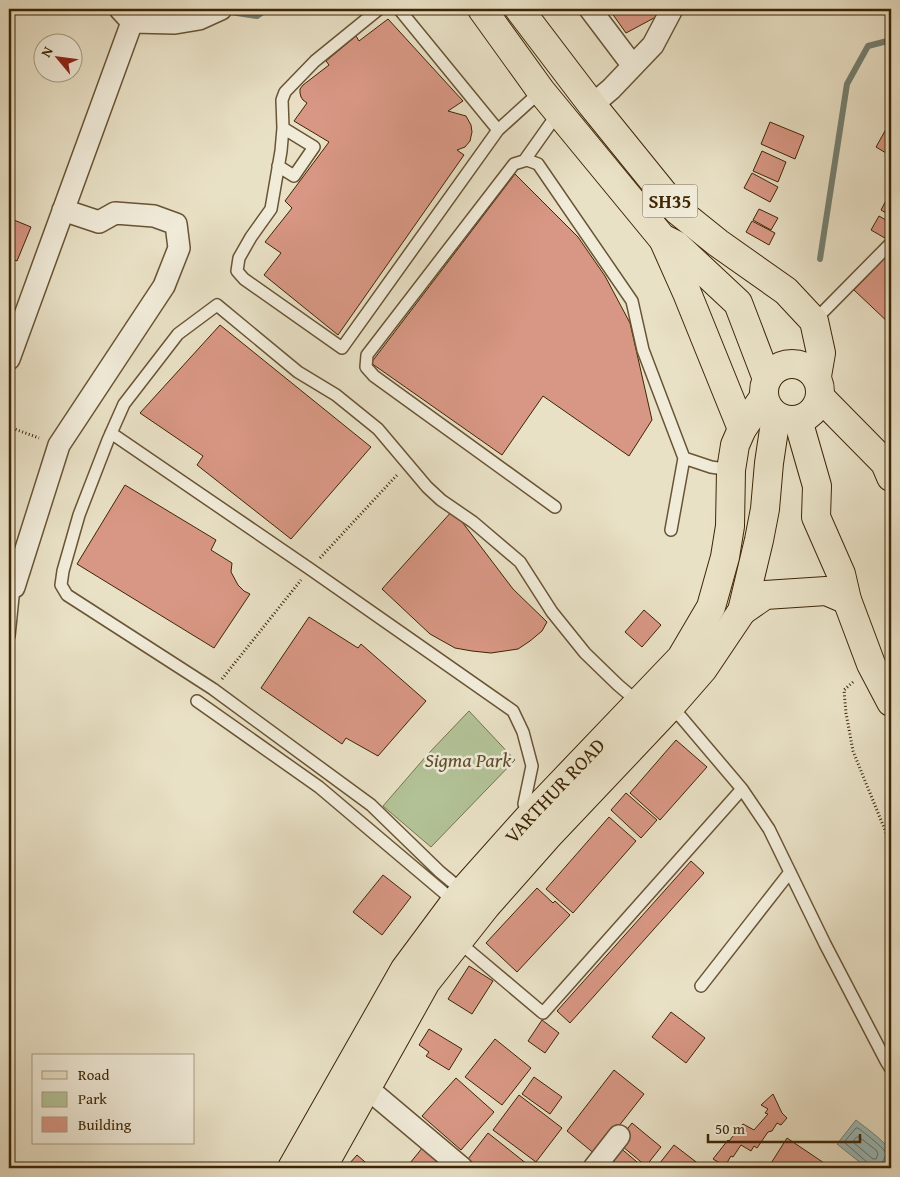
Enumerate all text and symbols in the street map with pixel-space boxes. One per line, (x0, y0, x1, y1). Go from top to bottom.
north arrow (32, 32, 82, 82)
text: N (36, 42, 58, 61)
road number: SH35 (642, 185, 698, 218)
street label: VARTHUR ROAD (497, 731, 611, 849)
park label: Sigma Park (425, 745, 512, 774)
legend (32, 1054, 195, 1144)
text: Road (78, 1064, 109, 1085)
text: Park (78, 1088, 107, 1109)
scale bar (708, 1112, 860, 1144)
text: Building (78, 1114, 132, 1135)
text: 50 m (715, 1118, 746, 1139)

